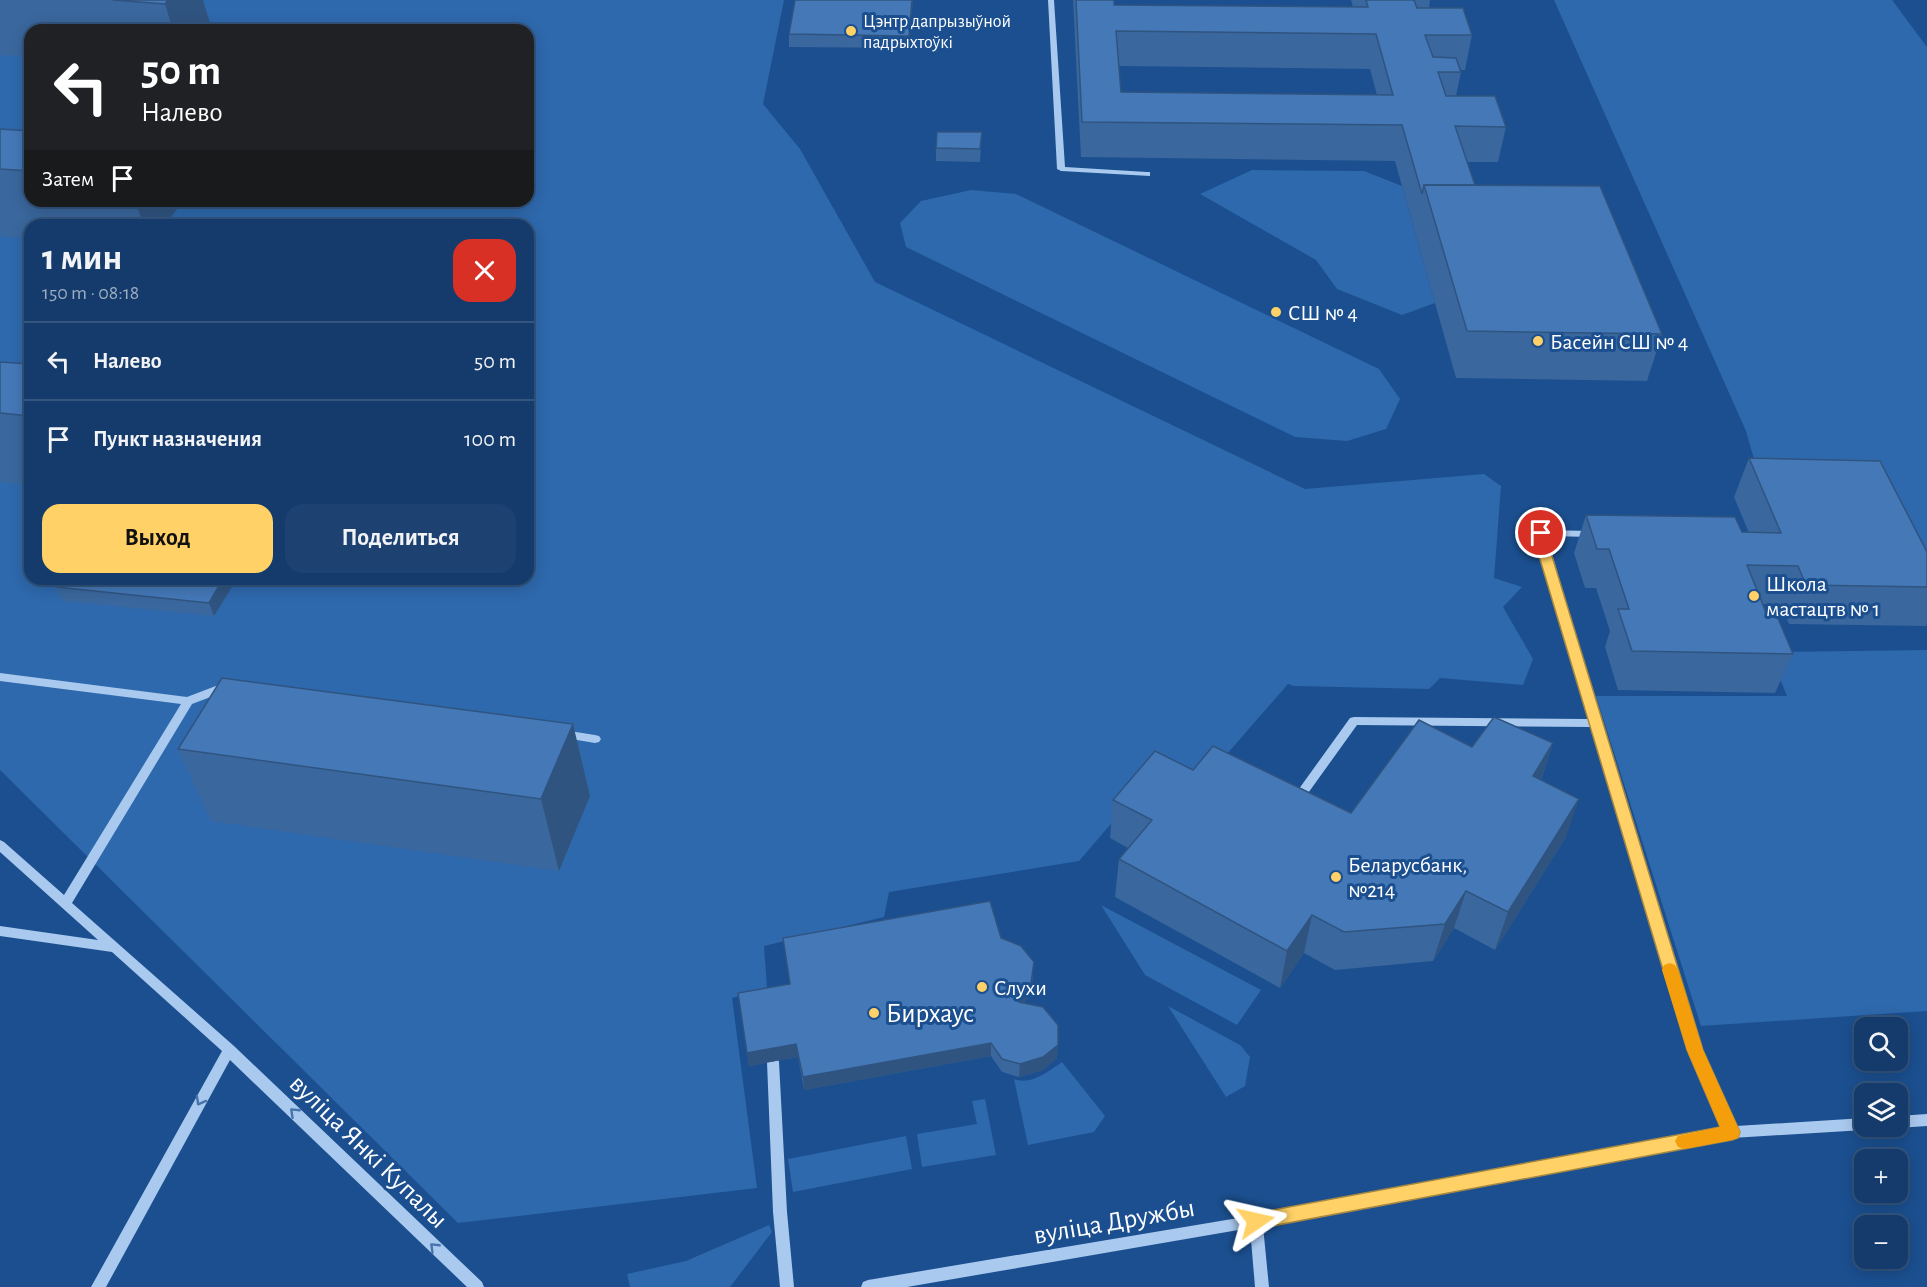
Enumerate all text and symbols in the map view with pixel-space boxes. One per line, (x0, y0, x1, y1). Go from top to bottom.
place label: Цэнтр дапрызыўной падрыхтоўкі (863, 13, 1011, 52)
marker: Цэнтр дапрызыўной падрыхтоўкі (844, 24, 858, 38)
icon: left (42, 48, 120, 126)
text: 50 m (141, 50, 221, 92)
text: Налево (141, 99, 223, 126)
icon: arrive (106, 162, 139, 195)
text: Затем (42, 168, 94, 190)
button: close (453, 239, 516, 302)
text: 1 мин (42, 240, 122, 276)
text: 150 m · 08:18 (42, 283, 139, 303)
place label: СШ № 4 (1288, 302, 1358, 324)
marker: СШ № 4 (1269, 305, 1283, 319)
place label: Басейн СШ № 4 (1550, 331, 1688, 353)
marker: Басейн СШ № 4 (1531, 334, 1545, 348)
icon: left (42, 345, 75, 378)
text: Налево (93, 350, 162, 372)
text: 50 m (474, 350, 516, 372)
icon: arrive (42, 423, 75, 456)
text: Пункт назначения (93, 428, 262, 450)
text: 100 m (464, 428, 516, 450)
button: Выход (42, 504, 273, 573)
button: Поделиться (285, 504, 516, 573)
pin (1515, 507, 1566, 558)
icon: arrive (1524, 516, 1557, 549)
place label: Школа мастацтв № 1 (1766, 573, 1880, 620)
marker: Школа мастацтв № 1 (1747, 589, 1761, 603)
place label: Беларусбанк, №214 (1348, 854, 1467, 901)
marker: Беларусбанк, №214 (1329, 870, 1343, 884)
place label: Слухи (994, 977, 1047, 999)
marker: Слухи (975, 980, 989, 994)
place label: Бирхаус (886, 1000, 974, 1028)
marker: Бирхаус (867, 1006, 881, 1020)
map controls (1854, 1017, 1908, 1269)
button: search (1854, 1017, 1908, 1071)
street label: вуліца Янкі Купалы (284, 1069, 453, 1234)
button: layers (1854, 1083, 1908, 1137)
one-way arrow (196, 1095, 207, 1105)
one-way arrow (290, 1108, 300, 1119)
button: + (1854, 1149, 1908, 1203)
position arrow (1224, 1189, 1288, 1253)
street label: вуліца Дружбы (1031, 1194, 1197, 1250)
button: − (1854, 1215, 1908, 1269)
one-way arrow (431, 1243, 441, 1254)

